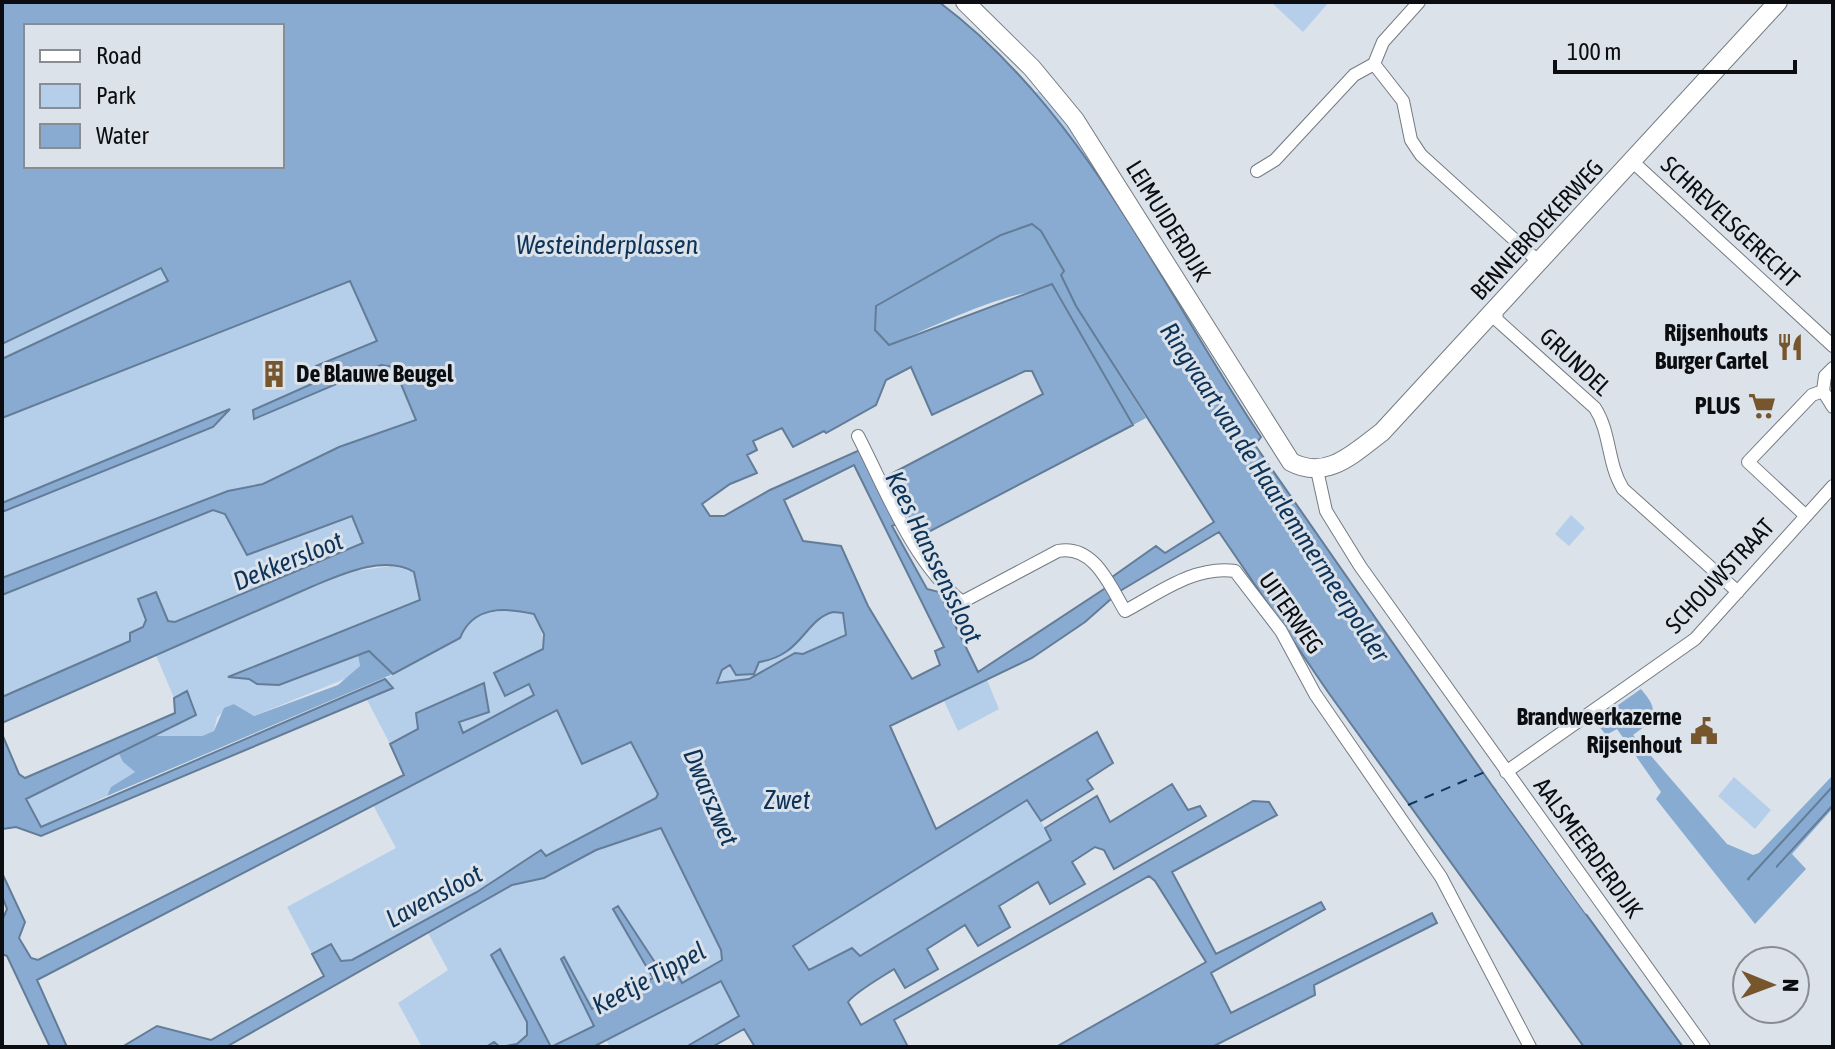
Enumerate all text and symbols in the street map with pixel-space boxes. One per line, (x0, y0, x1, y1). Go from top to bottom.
legend (24, 24, 284, 168)
scale bar (1555, 24, 1795, 74)
text: 100 m (1567, 38, 1621, 65)
text: Road (96, 42, 142, 69)
text: Park (96, 82, 137, 109)
text: Water (96, 122, 149, 149)
street label: SCHREVELSGERECHT (1656, 151, 1805, 293)
street label: BENNEBROEKERWEG (1465, 154, 1608, 305)
street label: LEIMUIDERDIJK (1121, 156, 1216, 286)
water label: Westeinderplassen (516, 230, 698, 260)
water label: Ringvaart van de Haarlemmermeerpolder (1154, 317, 1397, 668)
place label: Rijsenhouts Burger Cartel (1655, 319, 1769, 374)
street label: GRUNDEL (1535, 322, 1617, 401)
restaurant icon: Rijsenhouts Burger Cartel (1775, 332, 1805, 362)
building icon: De Blauwe Beugel (259, 359, 289, 389)
place label: De Blauwe Beugel (296, 360, 454, 387)
supermarket icon: PLUS (1747, 391, 1777, 421)
place label: PLUS (1695, 392, 1740, 419)
water label: Kees Hanssenssloot (879, 466, 989, 648)
street label: SCHOUWSTRAAT (1660, 513, 1780, 638)
water label: Dekkersloot (229, 525, 348, 597)
street label: UITERWEG (1254, 567, 1329, 659)
place label: Brandweerkazerne Rijsenhout (1516, 703, 1682, 758)
public building icon: Brandweerkazerne Rijsenhout (1689, 716, 1719, 746)
water label: Dwarszwet (677, 744, 745, 851)
street label: AALSMEERDERDIJK (1529, 773, 1648, 923)
water label: Zwet (764, 785, 811, 815)
water label: Lavensloot (381, 858, 488, 934)
water label: Keetje Tippel (587, 936, 711, 1020)
north arrow (1731, 945, 1811, 1025)
text: N (1778, 979, 1804, 992)

